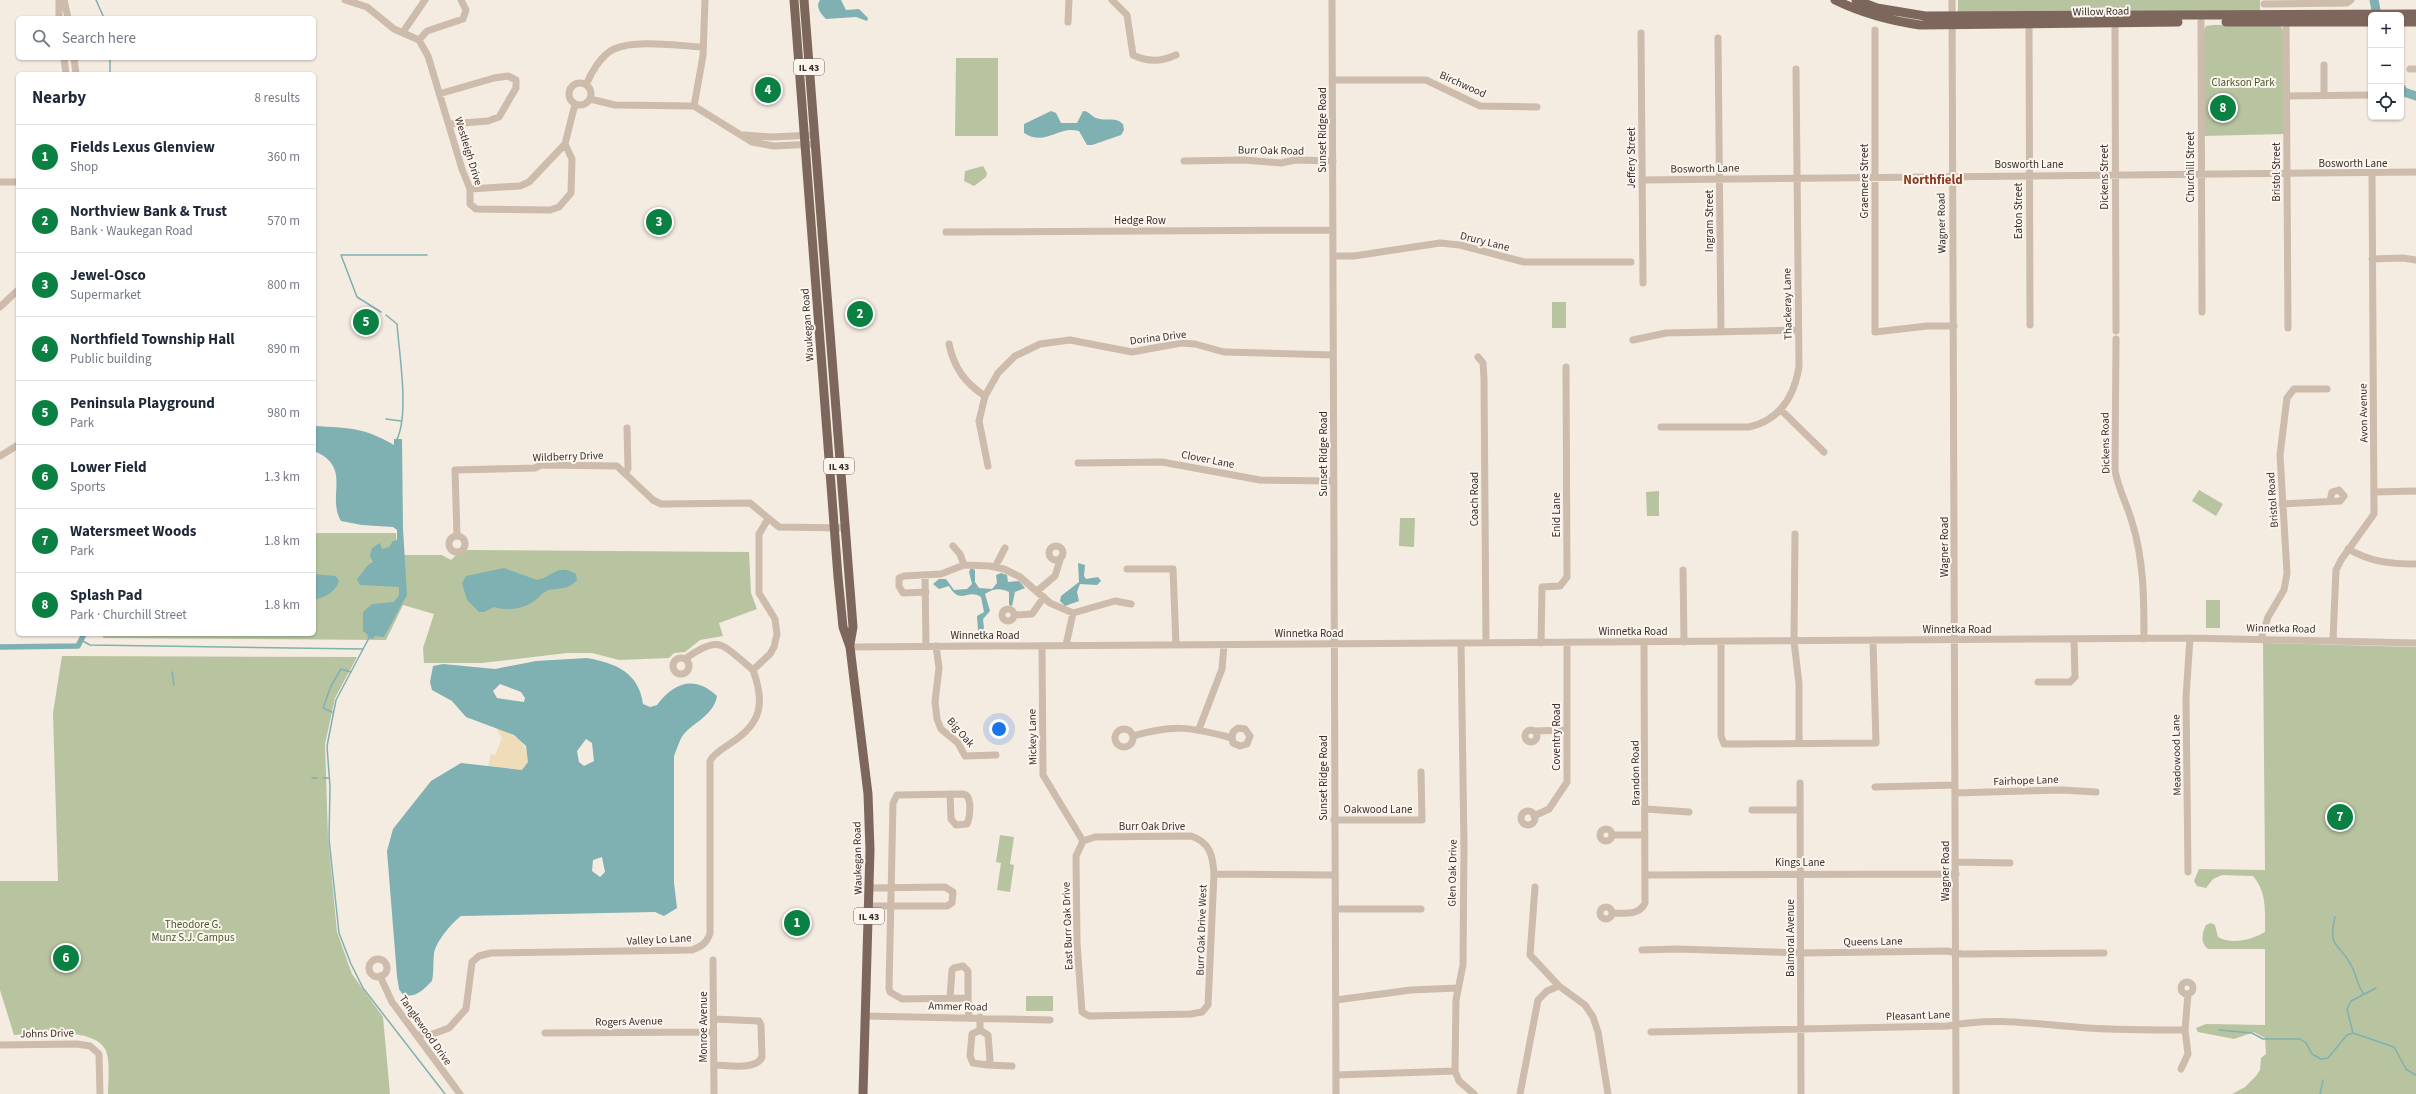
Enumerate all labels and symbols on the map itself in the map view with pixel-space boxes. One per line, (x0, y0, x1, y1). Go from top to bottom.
street label: Willow Road (2073, 4, 2129, 19)
road number: IL 43 (794, 59, 824, 75)
street label: Birchwood (1437, 67, 1489, 101)
pin: 4 (755, 75, 781, 105)
park label: Clarkson Park (2211, 75, 2275, 90)
street label: Sunset Ridge Road (1315, 87, 1330, 173)
pin: 8 (2210, 93, 2236, 123)
street label: Westleigh Drive (451, 115, 486, 188)
street label: Jeffery Street (1624, 127, 1639, 189)
street label: Churchill Street (2183, 131, 2198, 203)
street label: Burr Oak Road (1238, 142, 1304, 159)
street label: Bristol Street (2269, 142, 2284, 202)
street label: Graemere Street (1857, 143, 1872, 218)
street label: Dickens Street (2097, 144, 2112, 210)
street label: Bosworth Lane (2319, 156, 2388, 171)
street label: Bosworth Lane (1995, 157, 2064, 172)
street label: Bosworth Lane (1670, 160, 1740, 177)
district label: Northfield (1903, 171, 1963, 189)
street label: Eaton Street (2011, 182, 2026, 239)
street label: Ingram Street (1702, 190, 1717, 252)
street label: Wagner Road (1933, 193, 1950, 253)
pin: 3 (646, 207, 672, 237)
street label: Hedge Row (1114, 213, 1166, 228)
street label: Drury Lane (1459, 228, 1512, 255)
street label: Thackeray Lane (1779, 267, 1796, 340)
street label: Waukegan Road (797, 288, 818, 362)
pin: 2 (847, 299, 873, 329)
pin: 5 (353, 307, 379, 337)
street label: Dorina Drive (1129, 327, 1188, 348)
street label: Avon Avenue (2355, 383, 2372, 443)
street label: Sunset Ridge Road (1316, 411, 1331, 497)
street label: Dickens Road (2097, 412, 2114, 474)
street label: Clover Lane (1180, 447, 1236, 472)
street label: Wildberry Drive (532, 448, 604, 465)
road number: IL 43 (824, 458, 854, 474)
street label: Coach Road (1467, 472, 1482, 526)
street label: Bristol Road (2263, 472, 2282, 528)
street label: Enid Lane (1549, 492, 1564, 538)
street label: Wagner Road (1937, 517, 1952, 577)
street label: Winnetka Road (2246, 620, 2316, 637)
street label: Winnetka Road (1922, 622, 1992, 637)
street label: Winnetka Road (1598, 624, 1668, 639)
street label: Winnetka Road (1274, 626, 1344, 641)
street label: Winnetka Road (950, 628, 1020, 643)
street label: Coventry Road (1549, 703, 1564, 771)
street label: Mickey Lane (1025, 708, 1040, 765)
street label: Big Oak (943, 714, 978, 751)
street label: Meadowood Lane (2168, 714, 2185, 796)
your location (989, 719, 1009, 739)
street label: Sunset Ridge Road (1316, 735, 1331, 821)
street label: Brandon Road (1627, 740, 1644, 806)
street label: Fairhope Lane (1993, 772, 2059, 789)
street label: Oakwood Lane (1344, 802, 1413, 817)
pin: 7 (2327, 802, 2353, 832)
street label: Burr Oak Drive (1119, 819, 1186, 834)
street label: Waukegan Road (849, 821, 866, 895)
street label: Glen Oak Drive (1444, 839, 1461, 907)
street label: Wagner Road (1938, 841, 1953, 901)
street label: Kings Lane (1775, 855, 1825, 870)
street label: East Burr Oak Drive (1058, 881, 1077, 970)
street label: Burr Oak Drive West (1192, 884, 1211, 976)
street label: Balmoral Avenue (1783, 899, 1798, 977)
pin: 1 (784, 908, 810, 938)
road number: IL 43 (854, 908, 884, 924)
park label: Theodore G. Munz S.J. Campus (151, 917, 235, 945)
street label: Valley Lo Lane (626, 930, 692, 949)
street label: Queens Lane (1843, 933, 1903, 950)
pin: 6 (53, 943, 79, 973)
street label: Monroe Avenue (696, 991, 711, 1063)
street label: Tanglewood Drive (396, 992, 456, 1069)
street label: Ammer Road (928, 998, 988, 1015)
street label: Pleasant Lane (1886, 1007, 1951, 1024)
street label: Rogers Avenue (595, 1013, 663, 1030)
street label: Johns Drive (20, 1026, 75, 1041)

